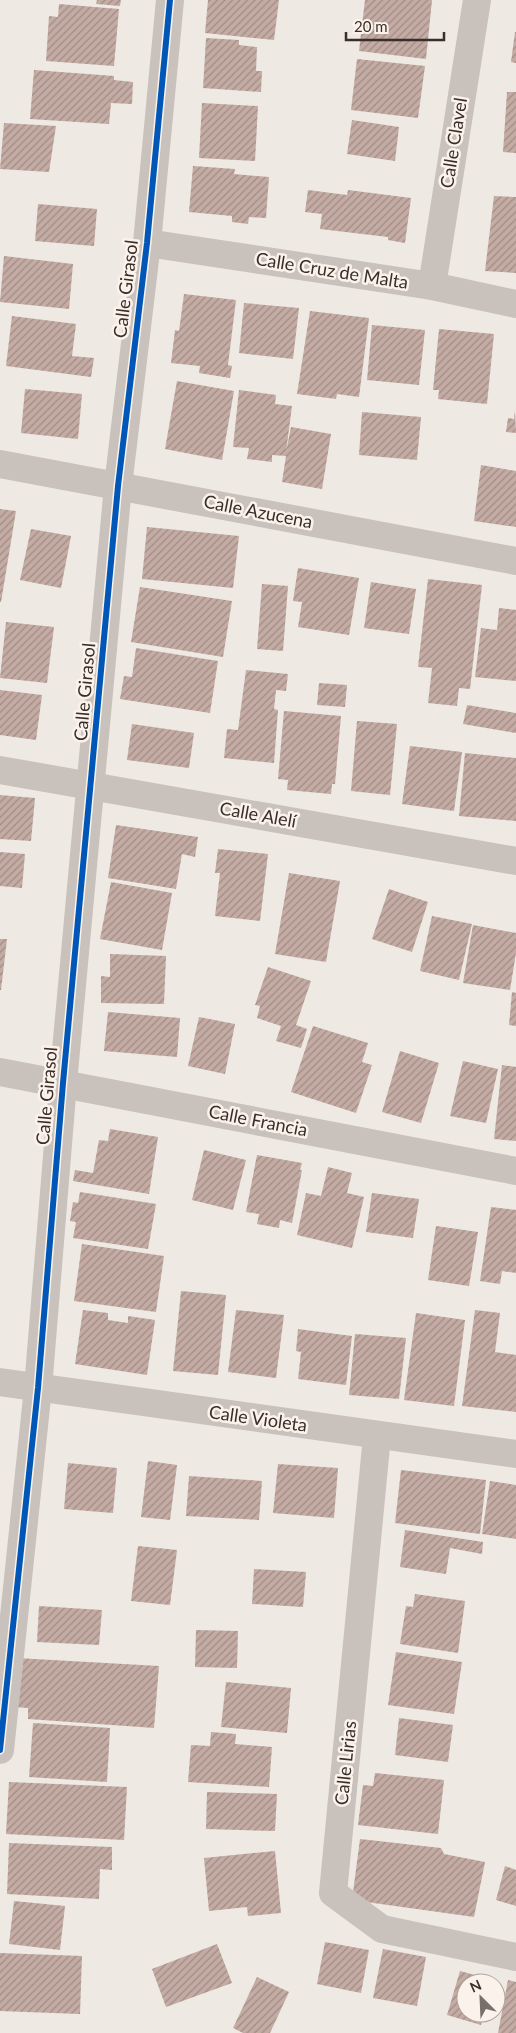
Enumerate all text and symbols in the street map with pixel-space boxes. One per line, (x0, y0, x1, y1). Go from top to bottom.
scale bar (346, 10, 444, 42)
text: 20 m (354, 17, 388, 35)
street label: Calle Clavel (435, 96, 471, 190)
street label: Calle Girasol (108, 239, 142, 339)
street label: Calle Cruz de Malta (254, 247, 410, 293)
street label: Calle Azucena (202, 490, 314, 532)
street label: Calle Girasol (69, 642, 99, 742)
street label: Calle Alelí (218, 796, 299, 832)
street label: Calle Girasol (31, 1046, 61, 1146)
street label: Calle Francia (207, 1100, 309, 1140)
street label: Calle Violeta (208, 1400, 309, 1436)
street label: Calle Lirias (330, 1719, 360, 1806)
north arrow (456, 1973, 506, 2023)
text: N (467, 1976, 484, 1996)

